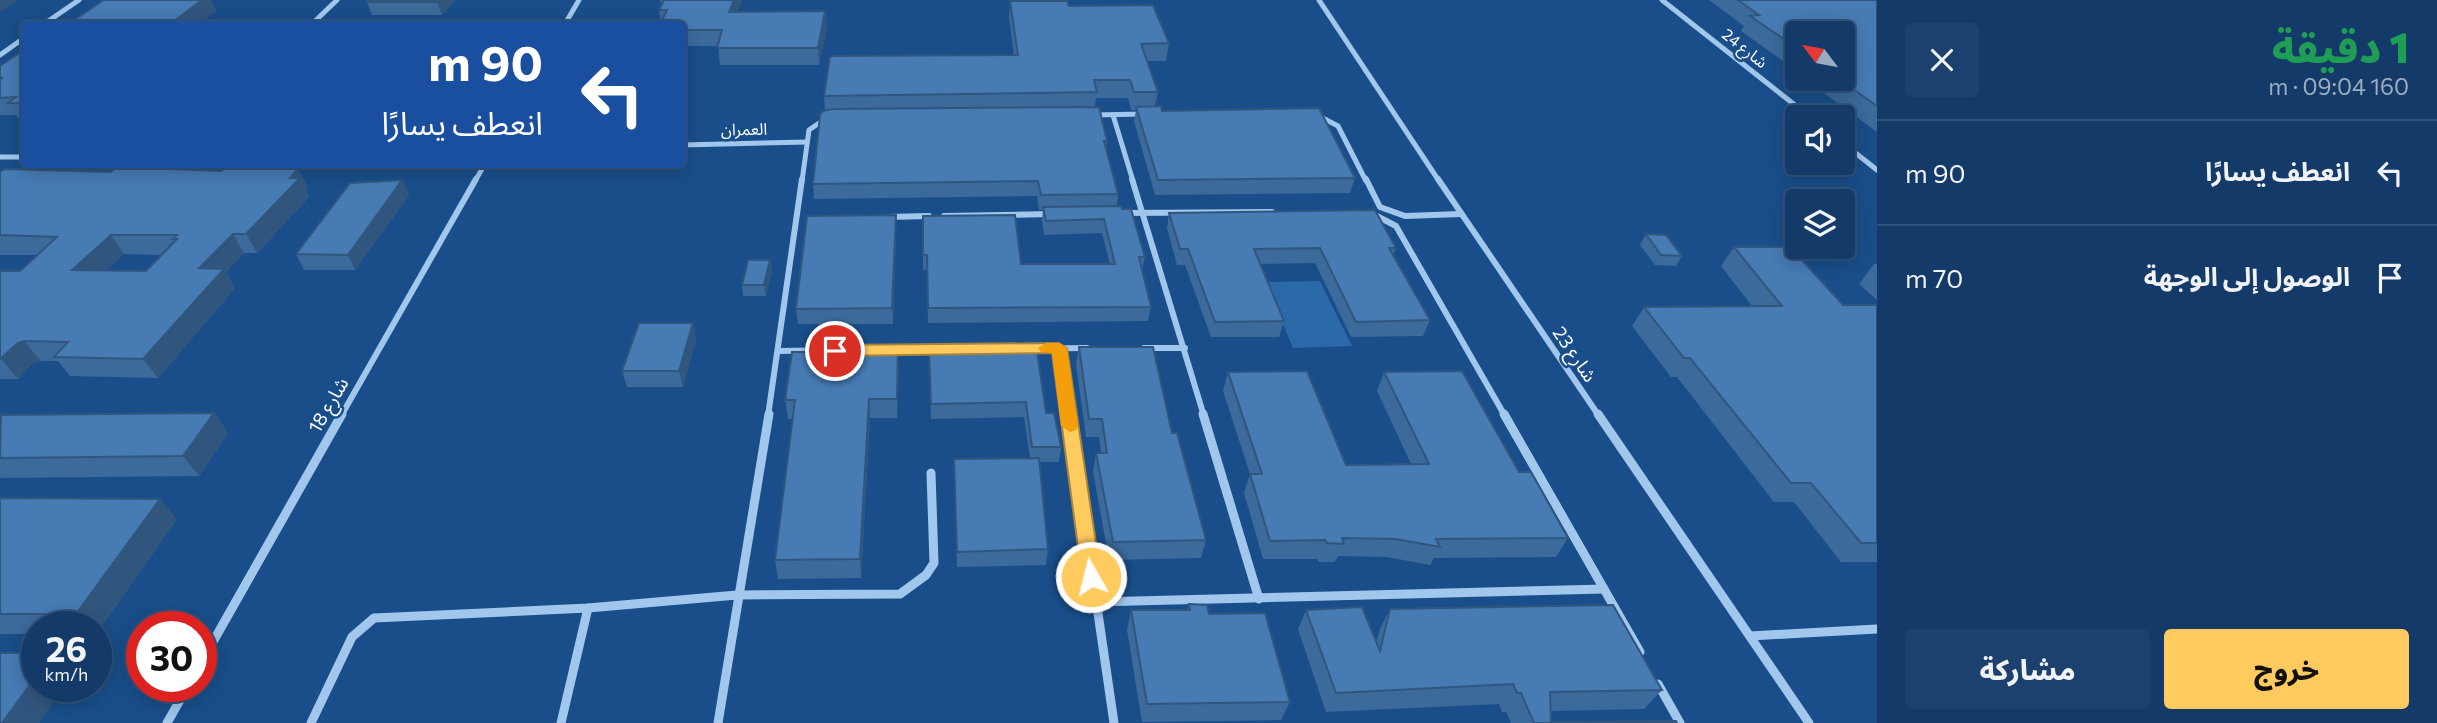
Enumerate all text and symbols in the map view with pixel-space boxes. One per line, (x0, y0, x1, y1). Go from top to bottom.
text: 1 دقيقة (2272, 20, 2409, 72)
north arrow (1785, 21, 1855, 91)
map controls (1785, 21, 1855, 259)
button: close (1905, 23, 1979, 97)
street label: شارع 24 (1716, 24, 1772, 74)
text: 90 m (428, 31, 543, 91)
icon: left (567, 49, 658, 140)
text: 160 m · 09:04 (2268, 72, 2409, 100)
text: انعطف يسارًا (381, 102, 543, 142)
button: sound (1785, 105, 1855, 175)
street label: العمران (721, 119, 767, 139)
icon: left (2371, 154, 2409, 192)
text: انعطف يسارًا (2205, 155, 2350, 186)
text: 90 m (1905, 157, 1965, 188)
button: layers (1785, 189, 1855, 259)
icon: arrive (2371, 259, 2409, 297)
text: الوصول إلى الوجهة (2144, 260, 2350, 291)
text: 70 m (1905, 262, 1963, 293)
pin (805, 321, 865, 381)
street label: شارع 23 (1546, 322, 1602, 388)
icon: arrive (816, 332, 854, 370)
street label: شارع 18 (303, 373, 355, 438)
position arrow (1054, 540, 1128, 614)
speed limit sign: 30 (126, 611, 217, 702)
text: 26 (46, 626, 87, 669)
button: مشاركة (1905, 629, 2150, 709)
button: خروج (2164, 629, 2409, 709)
text: km/h (45, 663, 88, 685)

